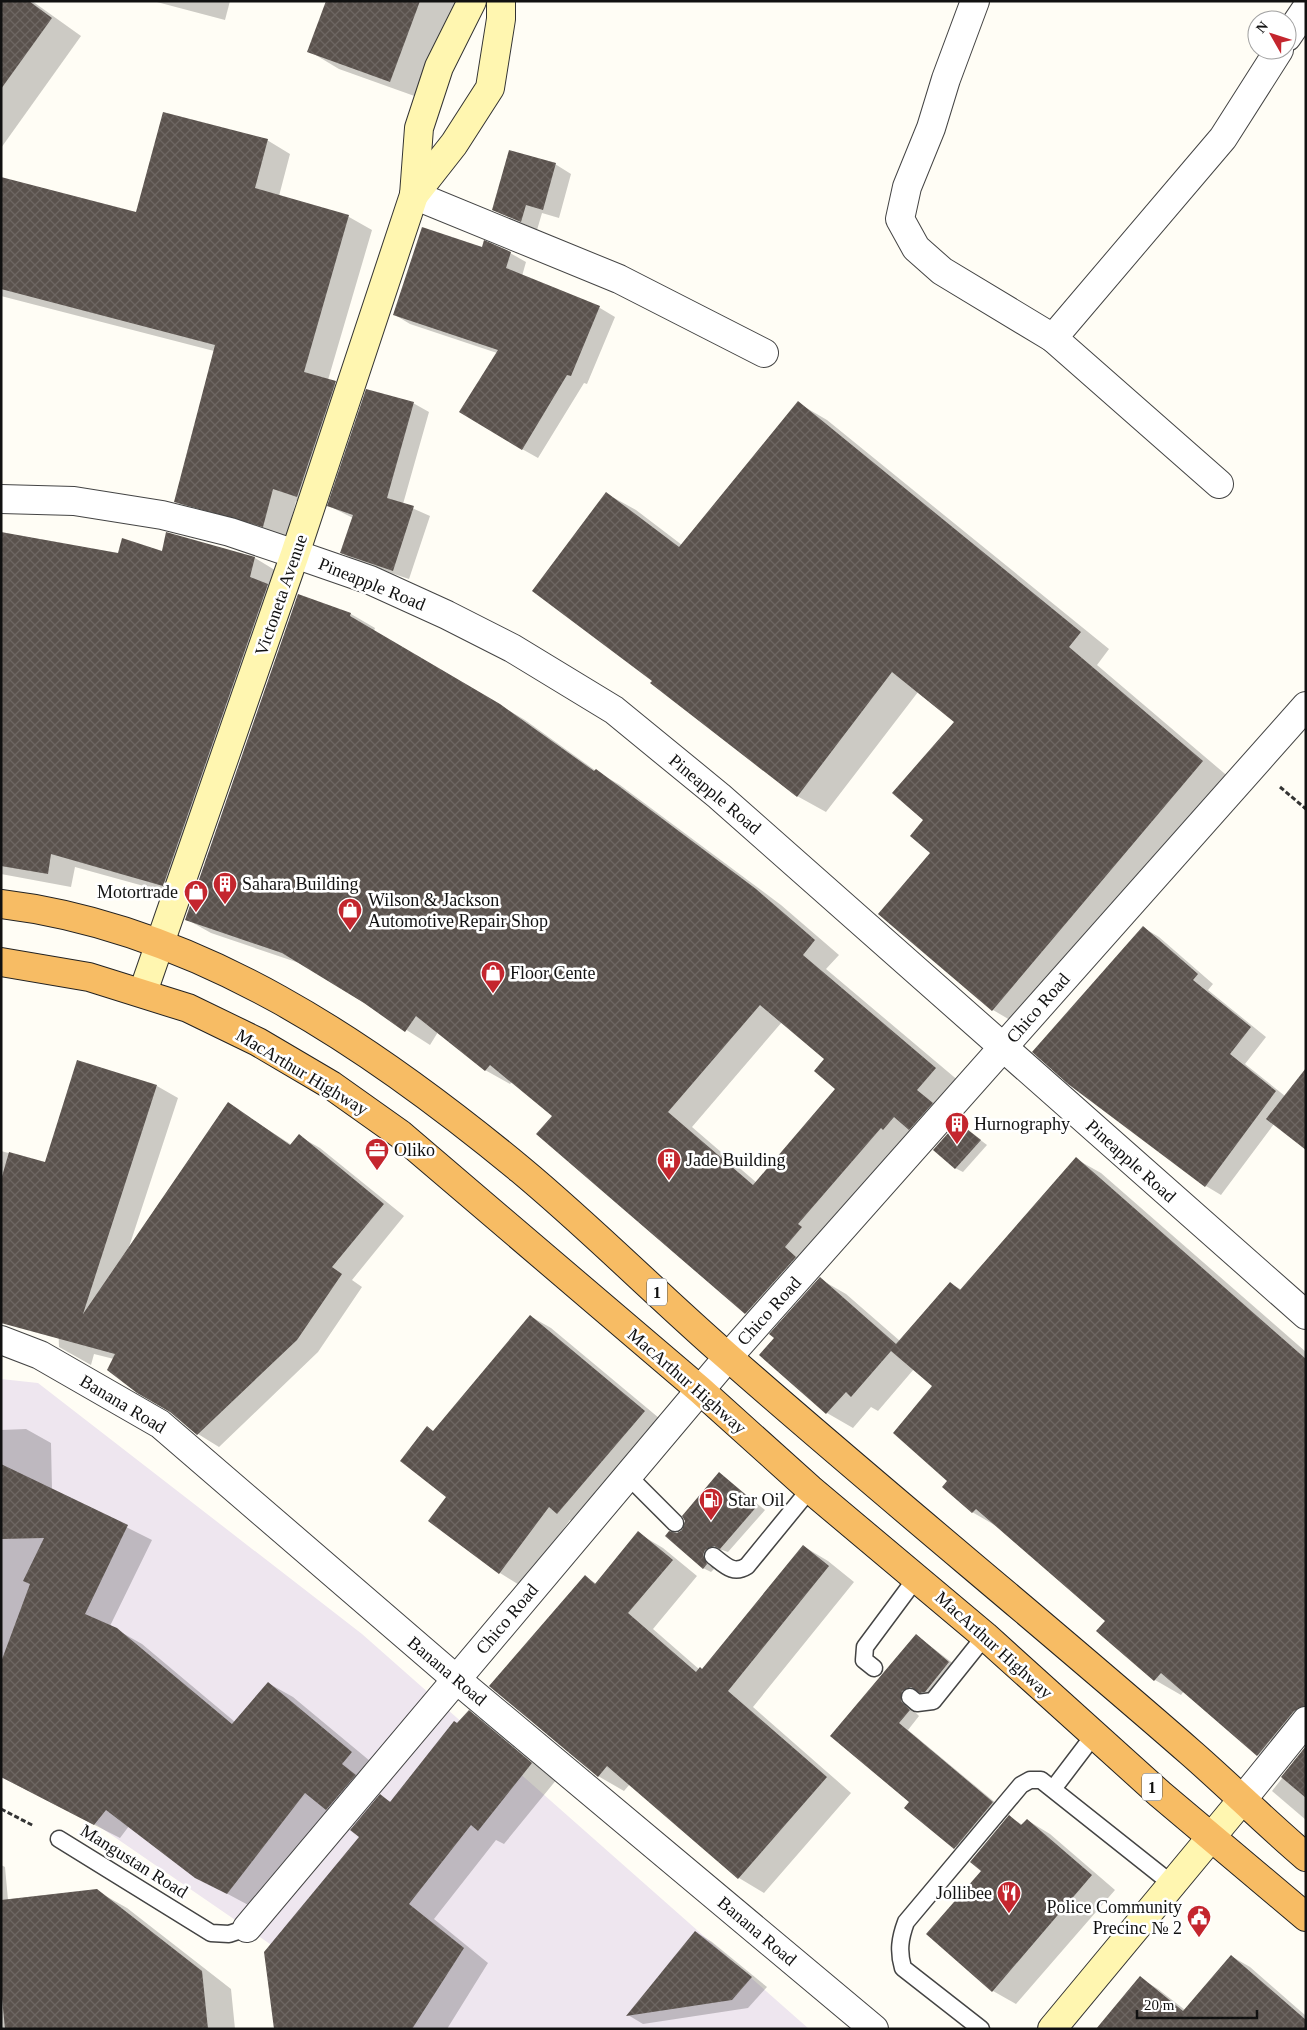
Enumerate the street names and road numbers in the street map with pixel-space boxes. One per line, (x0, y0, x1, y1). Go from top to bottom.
street label: Victoneta Avenue (251, 532, 311, 658)
street label: Pineapple Road (316, 553, 428, 615)
street label: Pineapple Road (665, 750, 765, 838)
street label: Chico Road (1002, 969, 1074, 1047)
street label: MacArthur Highway (232, 1025, 372, 1119)
street label: Pineapple Road (1082, 1116, 1180, 1206)
street label: Chico Road (733, 1273, 805, 1349)
road number: 1 (647, 1278, 667, 1305)
street label: MacArthur Highway (624, 1324, 750, 1438)
street label: Banana Road (77, 1371, 169, 1437)
street label: Chico Road (472, 1580, 542, 1658)
street label: MacArthur Highway (931, 1587, 1057, 1703)
street label: Banana Road (404, 1632, 490, 1710)
road number: 1 (1142, 1774, 1162, 1800)
street label: Mangustan Road (77, 1820, 191, 1902)
street label: Banana Road (714, 1892, 800, 1970)

